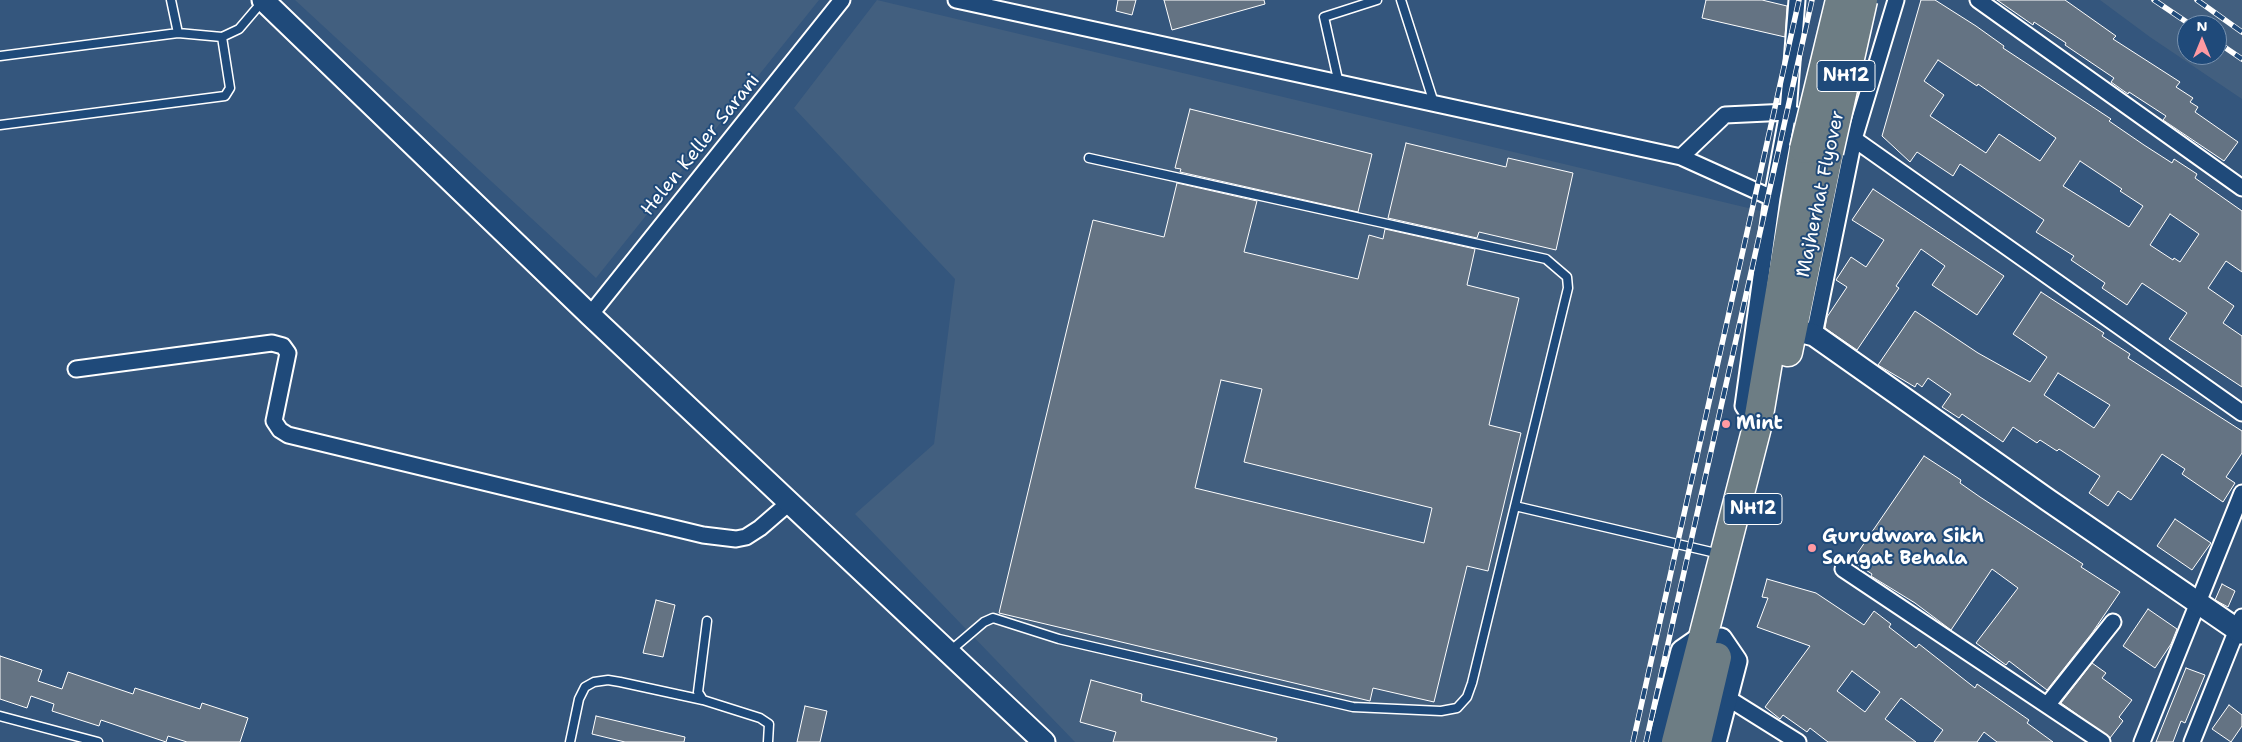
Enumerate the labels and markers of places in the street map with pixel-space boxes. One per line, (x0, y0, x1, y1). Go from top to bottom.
place label: Mint (1736, 413, 1783, 435)
marker: Mint (1720, 418, 1732, 430)
place label: Gurudwara Sikh Sangat Behala (1822, 526, 1984, 570)
marker: Gurudwara Sikh Sangat Behala (1806, 542, 1818, 554)

